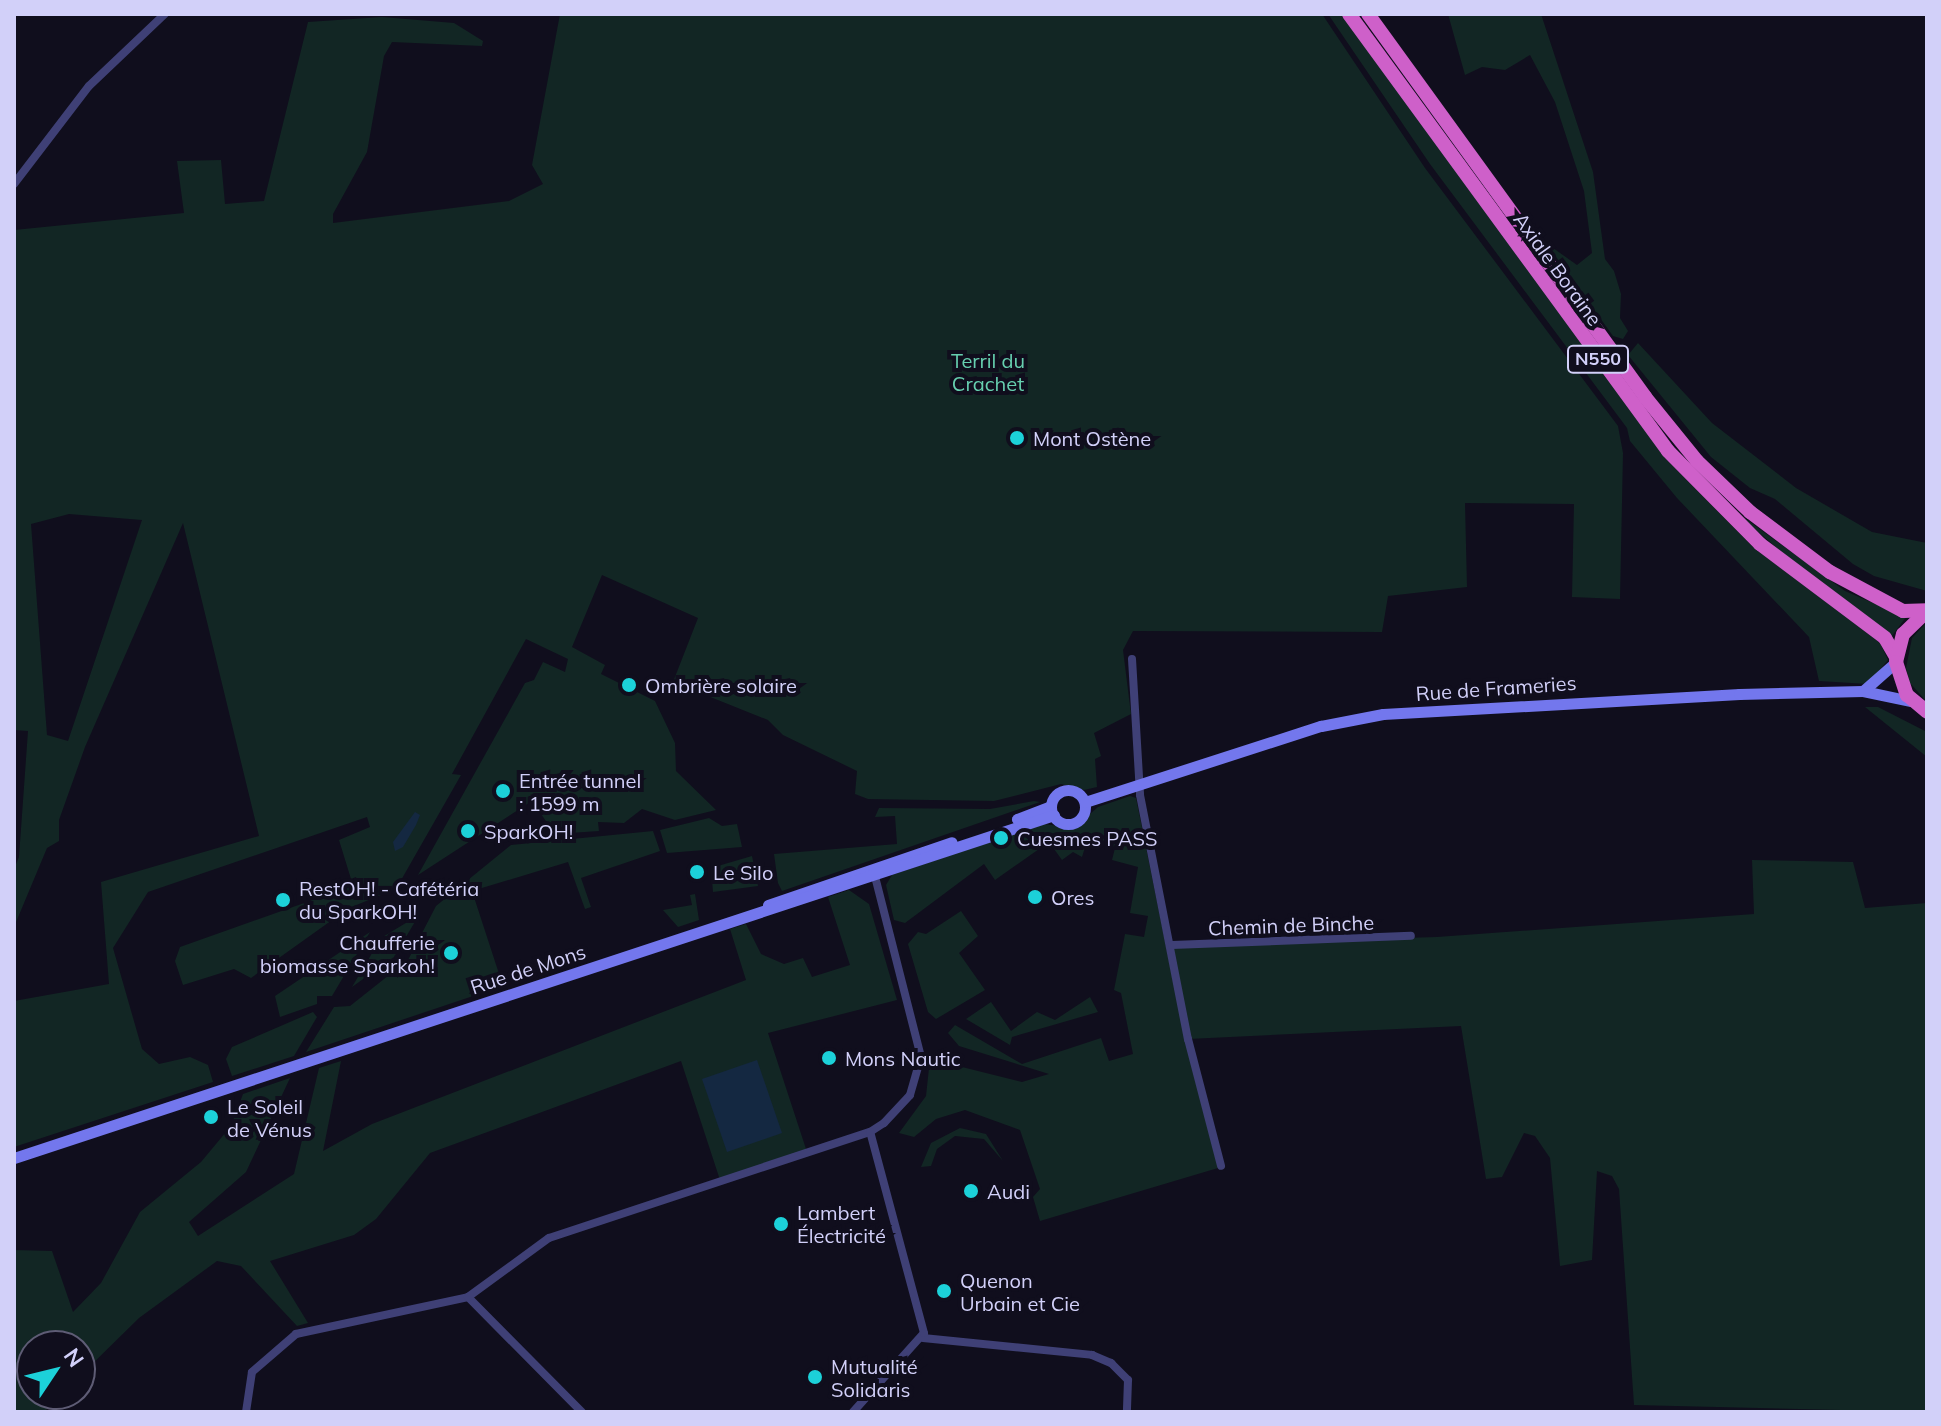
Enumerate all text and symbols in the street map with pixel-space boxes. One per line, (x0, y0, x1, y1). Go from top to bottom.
street label: Axiale Boraine (1509, 208, 1607, 330)
road number: N550 (1566, 345, 1630, 373)
park label: Terril du Crachet (951, 348, 1025, 395)
place label: Mont Ostène (1033, 426, 1151, 450)
marker: Mont Ostène (1008, 429, 1026, 447)
street label: Rue de Frameries (1415, 670, 1577, 706)
place label: Ombrière solaire (645, 673, 797, 697)
marker: Ombrière solaire (620, 676, 638, 694)
place label: Entrée tunnel : 1599 m (519, 768, 641, 815)
marker: Entrée tunnel : 1599 m (494, 782, 512, 800)
place label: SparkOH! (484, 819, 573, 843)
marker: SparkOH! (459, 822, 477, 840)
place label: Cuesmes PASS (1017, 826, 1157, 850)
marker: Cuesmes PASS (992, 829, 1010, 847)
place label: Le Silo (713, 860, 773, 884)
marker: Le Silo (688, 863, 706, 881)
place label: RestOH! - Cafétéria du SparkOH! (299, 876, 479, 923)
place label: Ores (1051, 885, 1094, 909)
marker: Ores (1026, 888, 1044, 906)
marker: RestOH! - Cafétéria du SparkOH! (274, 891, 292, 909)
street label: Chemin de Binche (1208, 910, 1374, 940)
place label: Chaufferie biomasse Sparkoh! (260, 930, 435, 977)
street label: Rue de Mons (467, 939, 589, 999)
marker: Chaufferie biomasse Sparkoh! (442, 944, 460, 962)
place label: Mons Nautic (845, 1046, 961, 1070)
marker: Mons Nautic (820, 1049, 838, 1067)
place label: Le Soleil de Vénus (227, 1094, 312, 1141)
marker: Le Soleil de Vénus (202, 1108, 220, 1126)
place label: Audi (987, 1179, 1030, 1203)
marker: Audi (962, 1182, 980, 1200)
place label: Lambert Électricité (797, 1200, 886, 1247)
marker: Lambert Électricité (772, 1215, 790, 1233)
place label: Quenon Urbain et Cie (960, 1268, 1080, 1315)
marker: Quenon Urbain et Cie (935, 1282, 953, 1300)
north arrow (16, 1330, 96, 1410)
text: N (58, 1343, 90, 1372)
place label: Mutualité Solidaris (831, 1354, 918, 1401)
marker: Mutualité Solidaris (806, 1368, 824, 1386)

